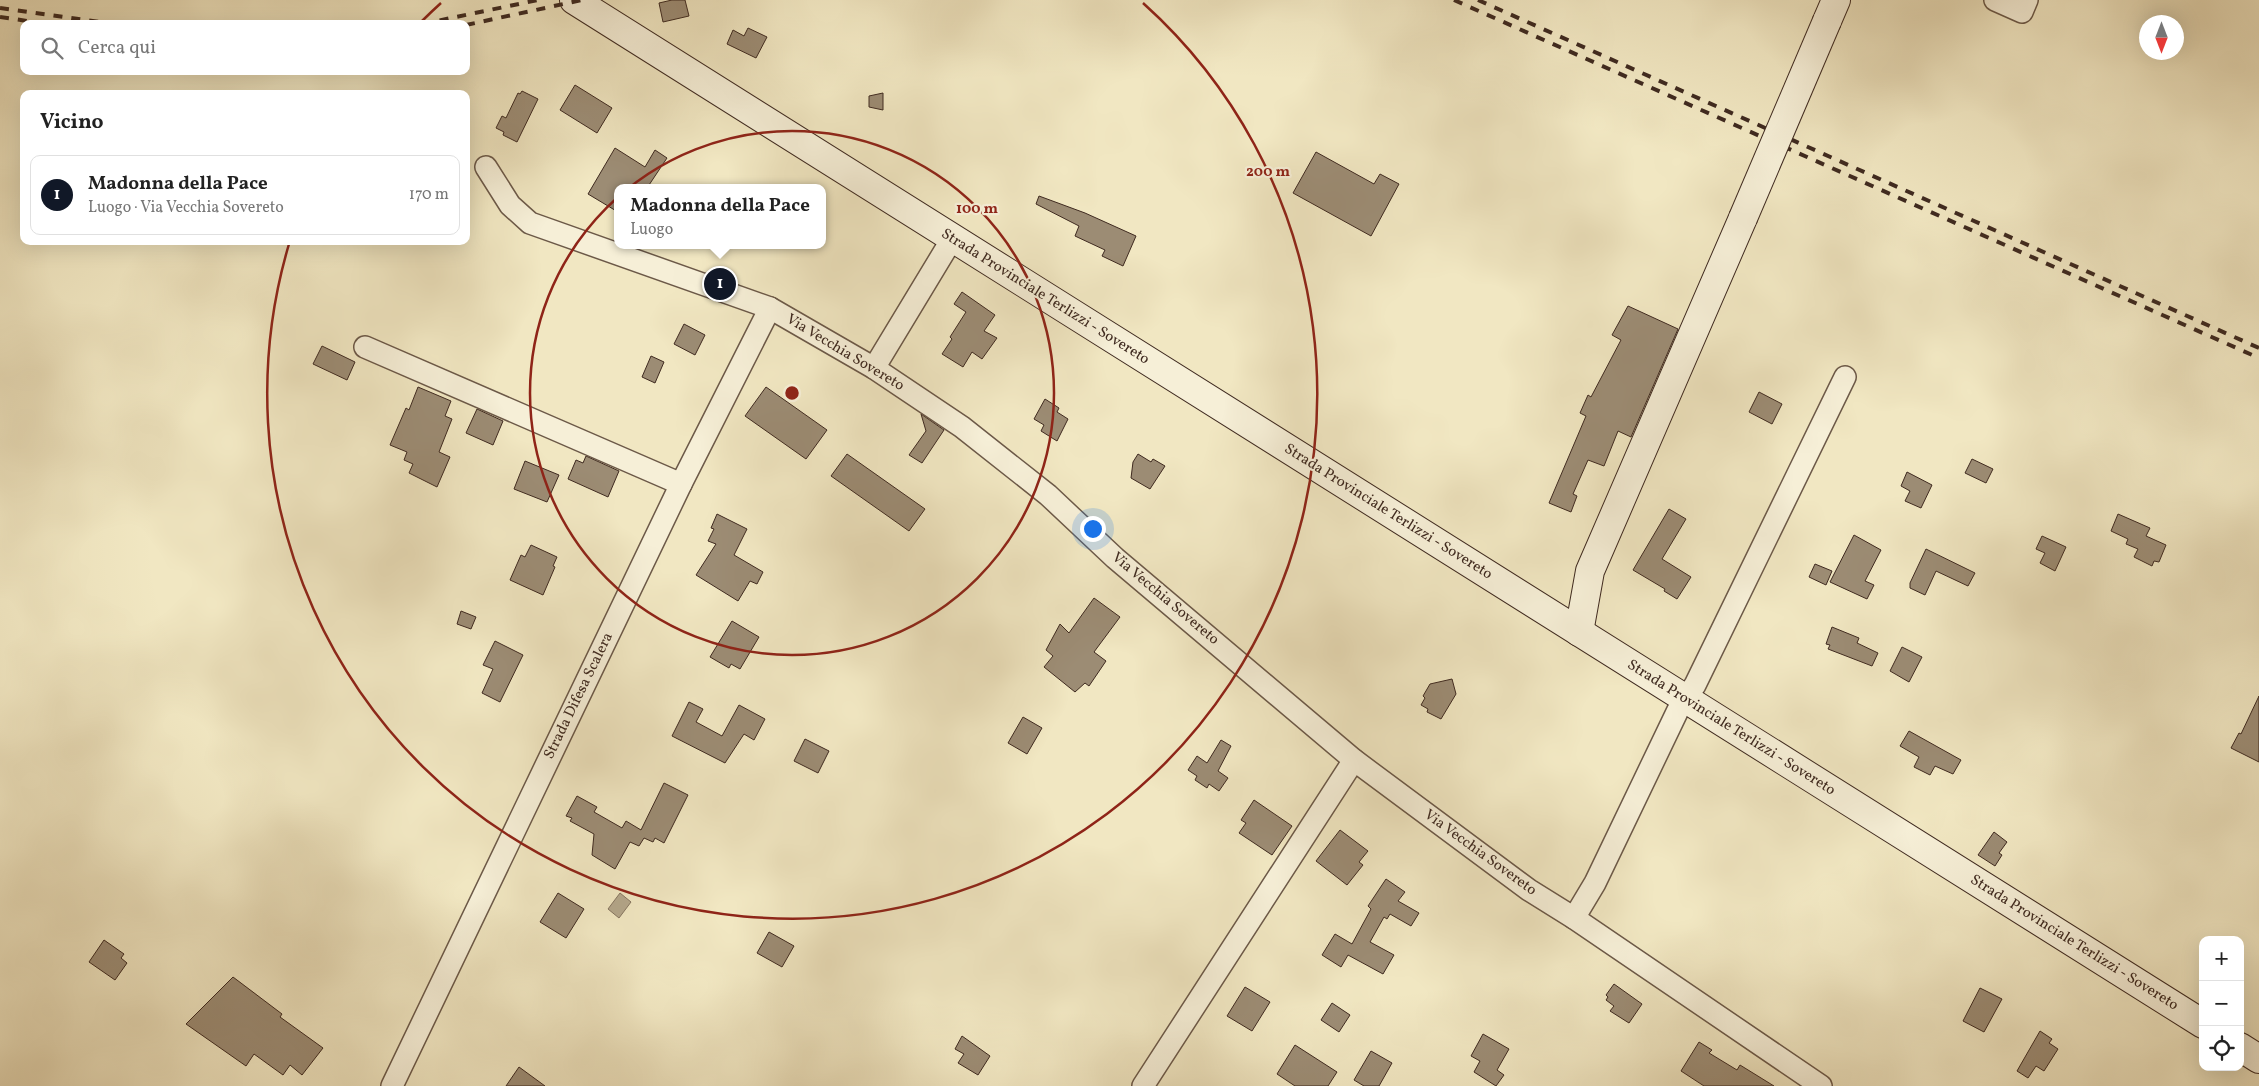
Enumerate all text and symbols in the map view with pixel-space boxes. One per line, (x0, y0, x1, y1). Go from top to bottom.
north arrow (2139, 15, 2184, 60)
search box (20, 20, 470, 75)
icon: search (38, 34, 66, 62)
text: Cerca qui (78, 35, 156, 61)
text: Vicino (40, 108, 104, 137)
text: 200 m (1246, 162, 1290, 183)
text: Madonna della Pace (88, 171, 268, 197)
text: 1 (54, 184, 60, 206)
text: 170 m (409, 184, 449, 206)
popup (614, 184, 826, 249)
text: Madonna della Pace (630, 193, 810, 219)
text: Luogo · Via Vecchia Sovereto (88, 197, 284, 219)
text: 100 m (956, 199, 999, 220)
text: Luogo (630, 219, 673, 241)
street label: Strada Provinciale Terlizzi - Sovereto (937, 224, 1153, 370)
pin: 1 (704, 265, 736, 303)
street label: Via Vecchia Sovereto (782, 309, 908, 397)
centre of rings (783, 384, 801, 402)
street label: Strada Provinciale Terlizzi - Sovereto (1280, 439, 1496, 585)
your location (1080, 516, 1106, 542)
street label: Via Vecchia Sovereto (1107, 548, 1223, 650)
street label: Strada Difesa Scalera (539, 629, 619, 763)
street label: Strada Provinciale Terlizzi - Sovereto (1623, 655, 1839, 801)
street label: Via Vecchia Sovereto (1419, 805, 1541, 901)
street label: Strada Provinciale Terlizzi - Sovereto (1966, 870, 2182, 1016)
map controls (2199, 936, 2244, 1071)
button: + (2199, 936, 2244, 981)
button: − (2199, 981, 2244, 1026)
button: locate (2199, 1026, 2244, 1071)

